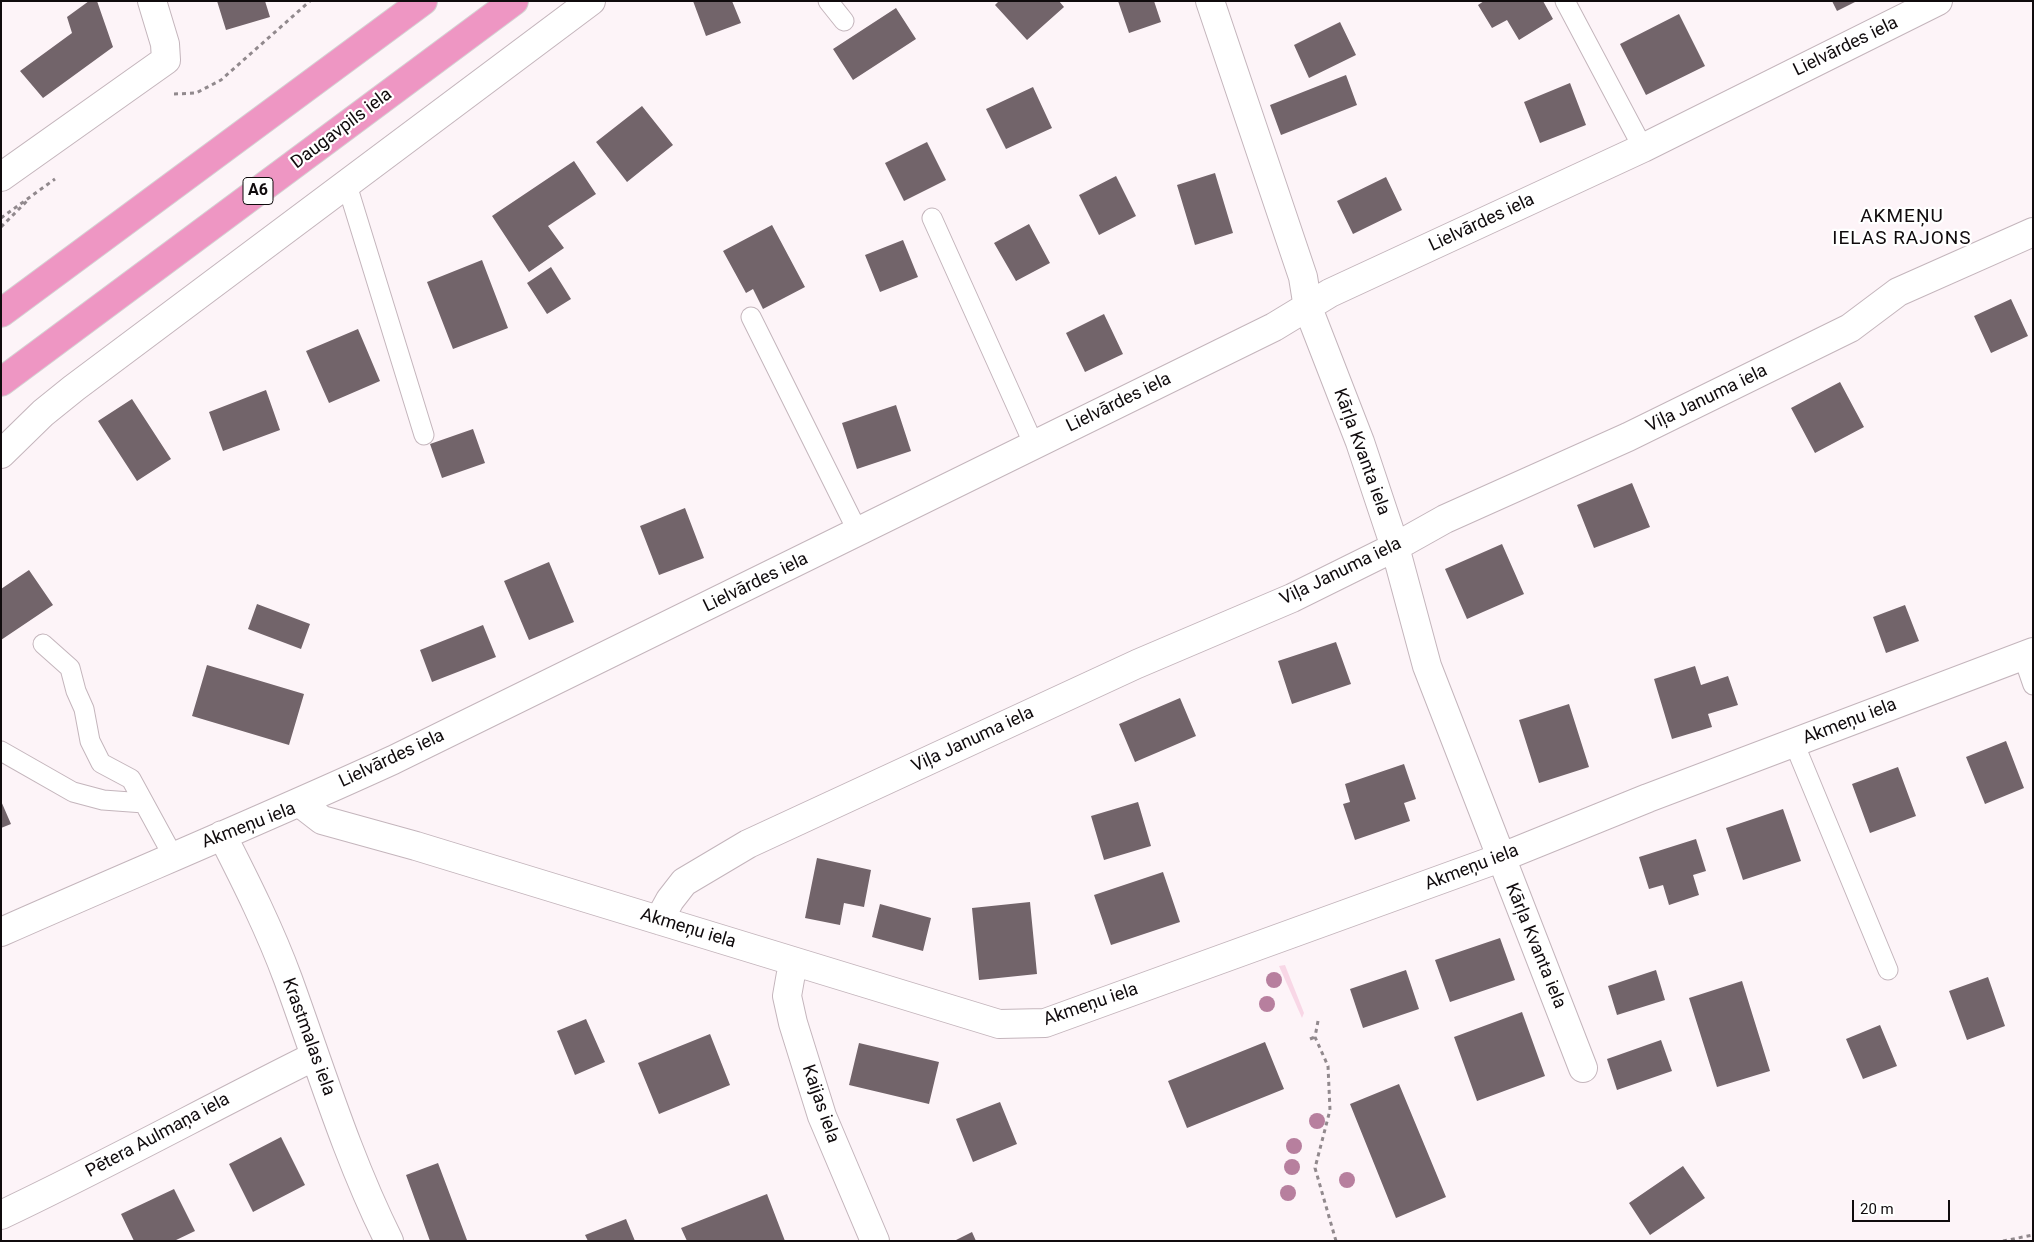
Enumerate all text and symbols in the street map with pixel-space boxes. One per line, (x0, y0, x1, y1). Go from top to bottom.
street label: Lielvārdes iela (1790, 12, 1902, 82)
street label: Daugavpils iela (287, 84, 397, 174)
road number: A6 (243, 178, 273, 205)
street label: Lielvārdes iela (1426, 189, 1538, 257)
district label: AKMEŅU IELAS RAJONS (1831, 206, 1973, 250)
street label: Viļa Januma iela (1643, 360, 1771, 438)
street label: Lielvārdes iela (1063, 368, 1175, 438)
street label: Kārļa Kvanta iela (1328, 386, 1394, 518)
street label: Viļa Januma iela (1277, 533, 1405, 611)
street label: Lielvārdes iela (700, 548, 812, 618)
street label: Akmeņu iela (1800, 694, 1900, 750)
street label: Viļa Januma iela (909, 702, 1037, 778)
street label: Lielvārdes iela (336, 725, 448, 793)
street label: Akmeņu iela (199, 798, 299, 854)
street label: Akmeņu iela (1422, 840, 1522, 896)
street label: Kārļa Kvanta iela (1500, 880, 1570, 1012)
street label: Akmeņu iela (638, 904, 738, 954)
street label: Krastmalas iela (277, 975, 339, 1099)
street label: Akmeņu iela (1041, 979, 1141, 1031)
street label: Kaijas iela (797, 1062, 843, 1146)
street label: Pētera Aulmaņa iela (82, 1089, 234, 1183)
scale bar (1854, 1190, 1952, 1222)
text: 20 m (1860, 1200, 1894, 1218)

